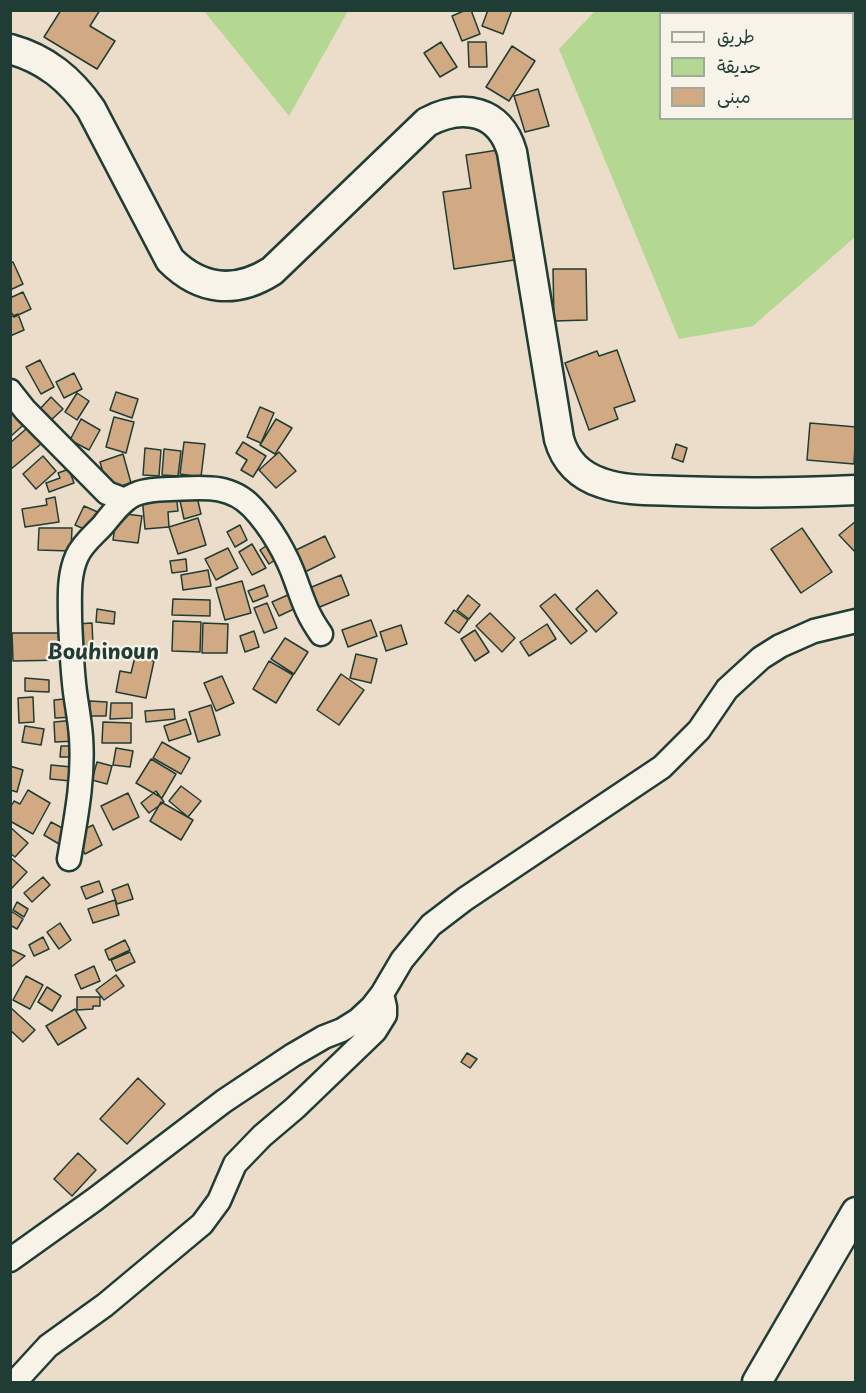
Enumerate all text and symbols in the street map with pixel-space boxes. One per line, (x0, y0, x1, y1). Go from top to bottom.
legend (659, 12, 854, 120)
text: طريق (717, 22, 755, 49)
text: حديقة (717, 52, 761, 79)
text: مبنى (717, 82, 751, 109)
district label: Bouhinoun (47, 640, 159, 666)

